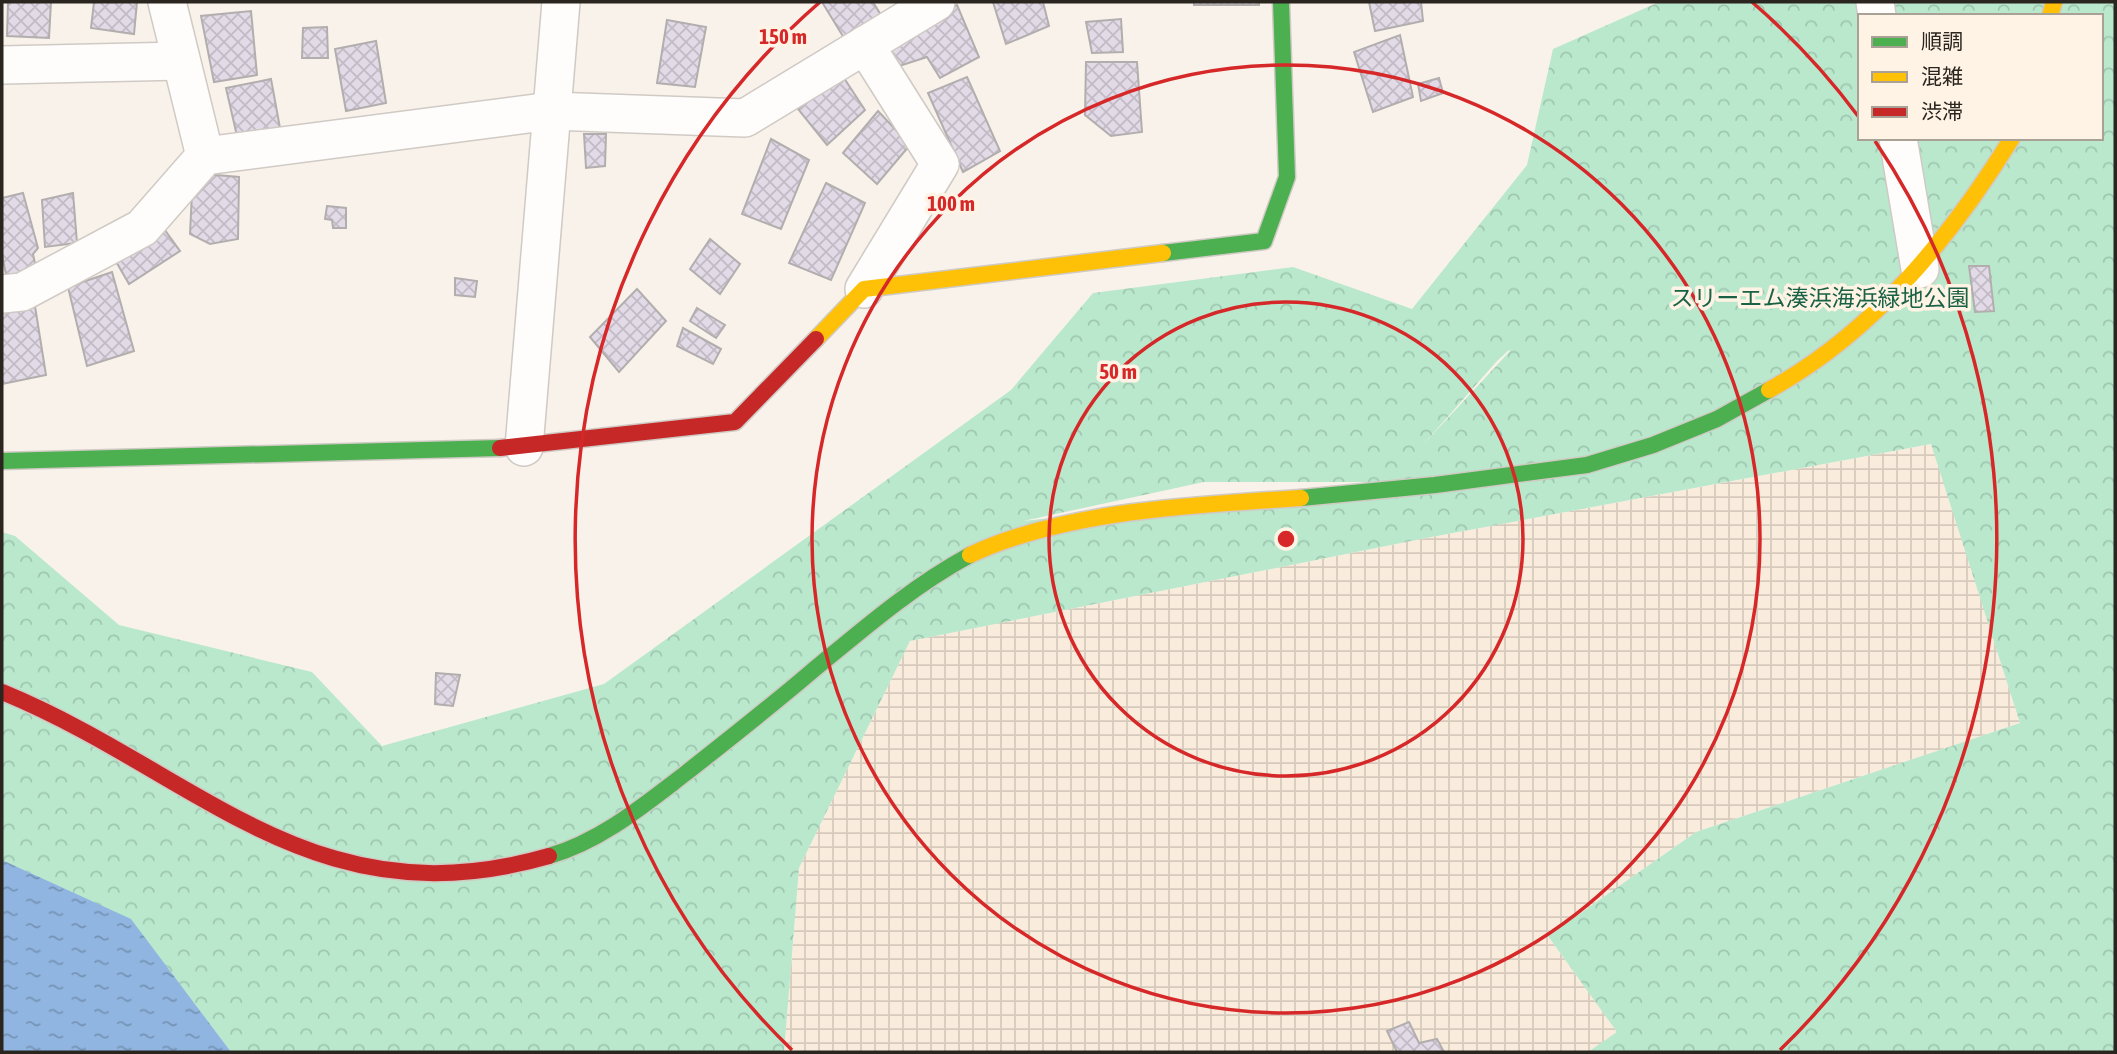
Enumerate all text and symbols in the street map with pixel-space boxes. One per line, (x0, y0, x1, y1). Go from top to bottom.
legend (1858, 14, 2103, 140)
text: 150 m (759, 24, 807, 48)
text: 順調 (1921, 29, 1963, 53)
text: 混雑 (1921, 64, 1963, 88)
text: 渋滞 (1921, 99, 1963, 123)
text: 100 m (927, 191, 975, 215)
park label: スリーエム湊浜海浜緑地公園 (1671, 285, 1970, 311)
text: 50 m (1099, 359, 1137, 383)
centre of rings (1274, 527, 1298, 551)

